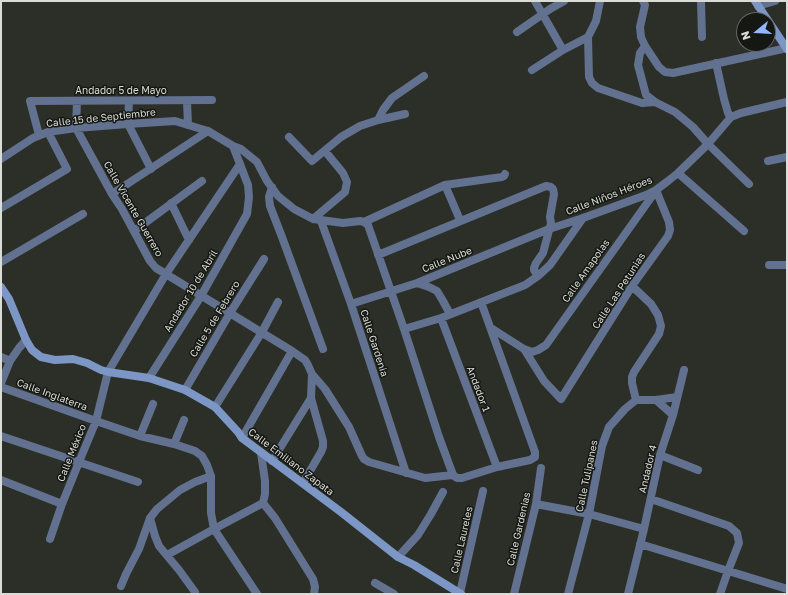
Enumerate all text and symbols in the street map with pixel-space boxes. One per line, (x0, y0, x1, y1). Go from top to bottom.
north arrow (736, 12, 776, 52)
text: N (738, 30, 753, 42)
street label: Andador 5 de Mayo (75, 85, 167, 97)
street label: Calle 15 de Septiembre (46, 106, 156, 130)
street label: Calle Vicente Guerrero (101, 159, 165, 259)
street label: Calle Niños Héroes (564, 174, 654, 218)
street label: Calle Amapolas (560, 237, 612, 305)
street label: Calle Nube (420, 245, 474, 275)
street label: Andador 10 de Abril (162, 248, 220, 334)
street label: Calle Las Petunias (590, 251, 648, 331)
street label: Calle 5 de Febrero (187, 279, 243, 359)
street label: Calle Gardenia (357, 308, 391, 378)
street label: Andador 1 (464, 364, 492, 414)
street label: Calle Inglaterra (15, 377, 89, 413)
street label: Calle México (55, 423, 89, 483)
street label: Calle Emiliano Zapata (246, 426, 336, 498)
street label: Calle Tulipanes (574, 439, 600, 513)
street label: Andador 4 (637, 444, 659, 494)
street label: Calle Gardenias (505, 491, 533, 567)
street label: Calle Laureles (448, 505, 476, 575)

